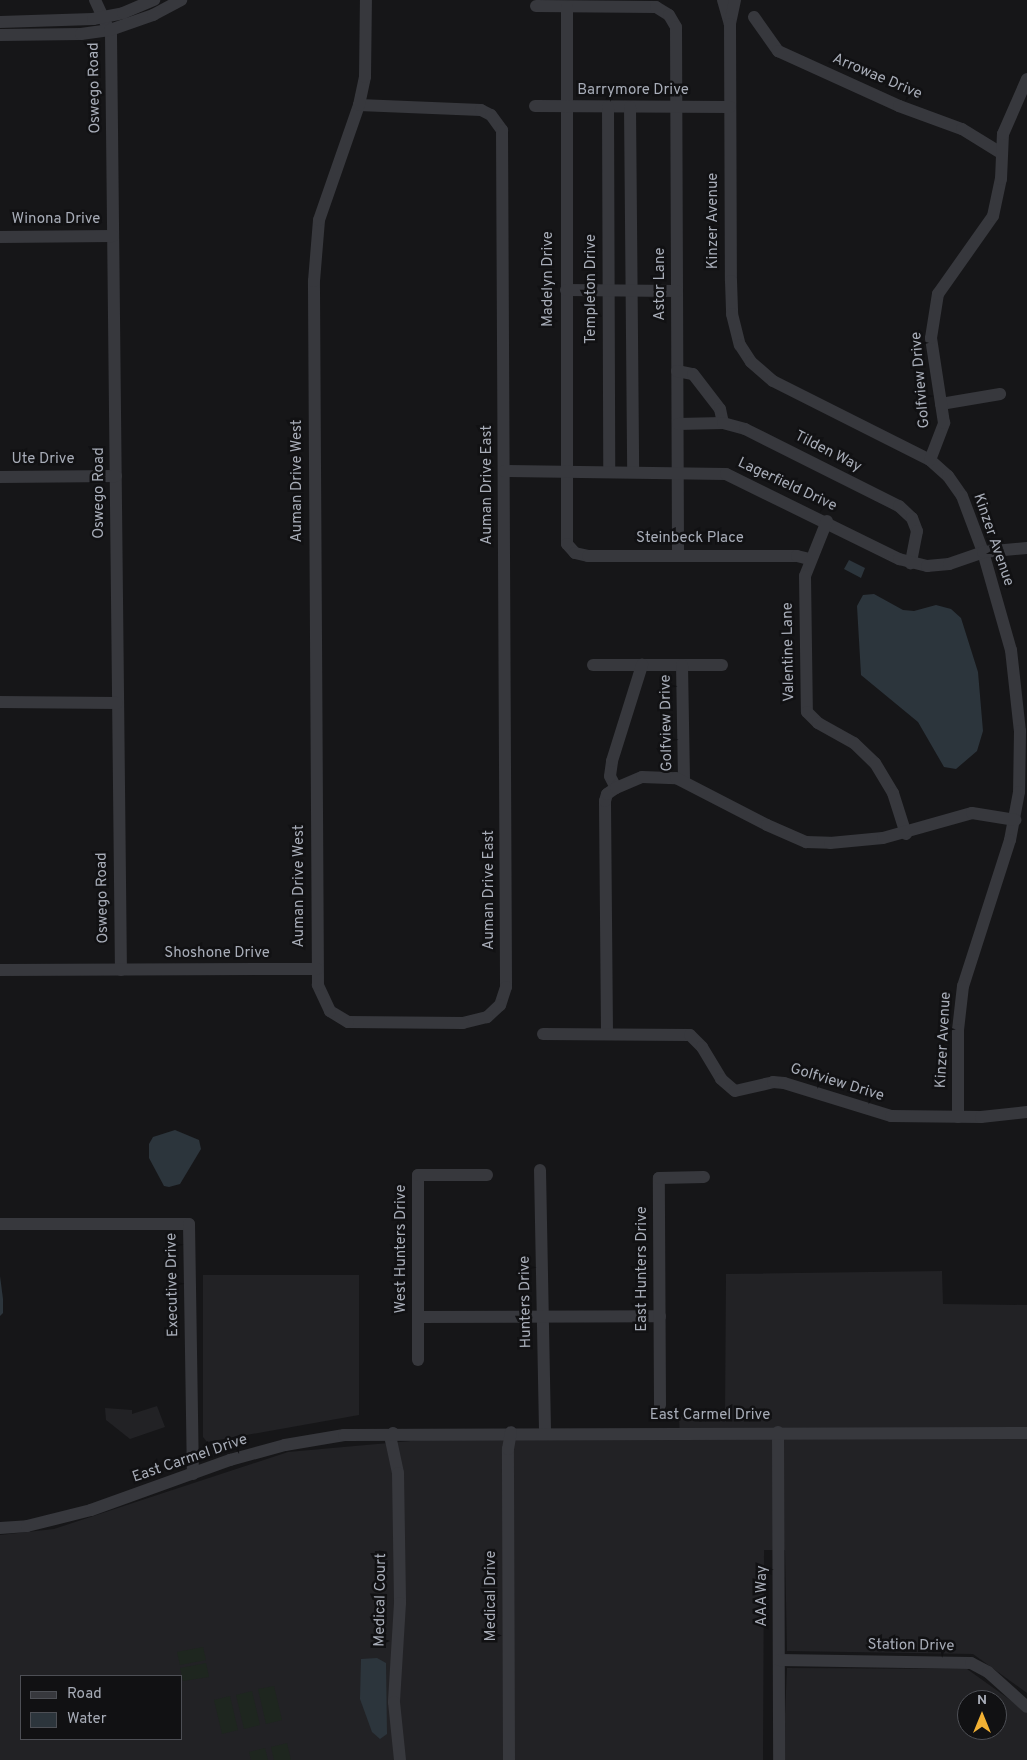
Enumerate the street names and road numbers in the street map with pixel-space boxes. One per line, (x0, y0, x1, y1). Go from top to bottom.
street label: Oswego Road (85, 42, 105, 134)
street label: Arrowae Drive (830, 50, 924, 104)
street label: Barrymore Drive (577, 82, 689, 100)
street label: Kinzer Avenue (705, 172, 723, 270)
street label: Winona Drive (12, 211, 100, 229)
street label: Madelyn Drive (540, 231, 558, 327)
street label: Templeton Drive (583, 234, 601, 344)
street label: Astor Lane (652, 247, 670, 321)
street label: Golfview Drive (908, 331, 934, 429)
street label: Auman Drive West (289, 419, 307, 543)
street label: Auman Drive East (479, 425, 497, 545)
street label: Tilden Way (791, 427, 865, 477)
street label: Oswego Road (91, 447, 109, 539)
street label: Ute Drive (12, 451, 74, 469)
street label: Lagerfield Drive (735, 454, 839, 516)
street label: Kinzer Avenue (969, 491, 1017, 589)
street label: Steinbeck Place (636, 530, 744, 548)
street label: Valentine Lane (779, 602, 799, 702)
street label: Golfview Drive (657, 674, 677, 772)
street label: Auman Drive West (291, 824, 309, 948)
street label: Auman Drive East (481, 830, 499, 950)
street label: Oswego Road (93, 852, 113, 944)
street label: Shoshone Drive (164, 945, 270, 963)
street label: Kinzer Avenue (932, 991, 956, 1089)
street label: Golfview Drive (788, 1060, 886, 1106)
street label: West Hunters Drive (393, 1184, 411, 1314)
street label: East Hunters Drive (634, 1206, 652, 1332)
street label: Executive Drive (163, 1233, 183, 1337)
street label: Hunters Drive (516, 1255, 536, 1349)
street label: East Carmel Drive (650, 1407, 770, 1425)
street label: East Carmel Drive (130, 1431, 250, 1487)
street label: Medical Drive (483, 1551, 501, 1641)
street label: Medical Court (371, 1553, 391, 1647)
street label: AAA Way (754, 1565, 772, 1627)
street label: Station Drive (867, 1636, 955, 1656)

